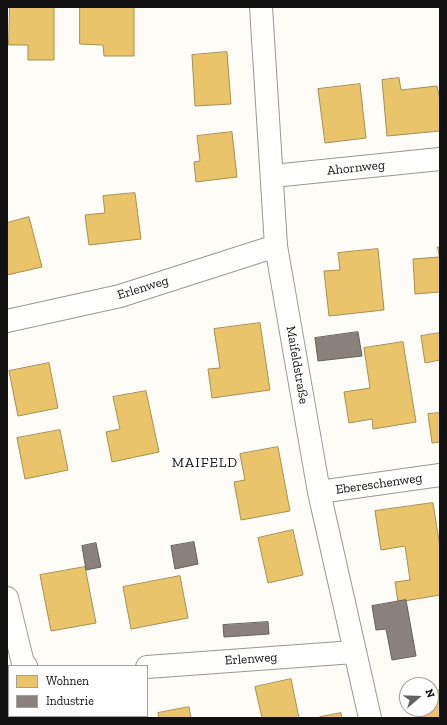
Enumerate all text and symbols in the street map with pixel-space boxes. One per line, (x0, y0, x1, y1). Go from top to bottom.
street label: Ahornweg (326, 157, 386, 179)
street label: Erlenweg (115, 273, 171, 303)
street label: Maifeldstraße (282, 325, 312, 405)
district label: MAIFELD (172, 455, 238, 471)
street label: Ebereschenweg (335, 470, 423, 498)
street label: Erlenweg (224, 649, 278, 669)
legend (8, 665, 148, 717)
text: Wohnen (46, 674, 89, 688)
north arrow (399, 677, 439, 717)
text: N (422, 687, 437, 699)
text: Industrie (46, 694, 94, 708)

